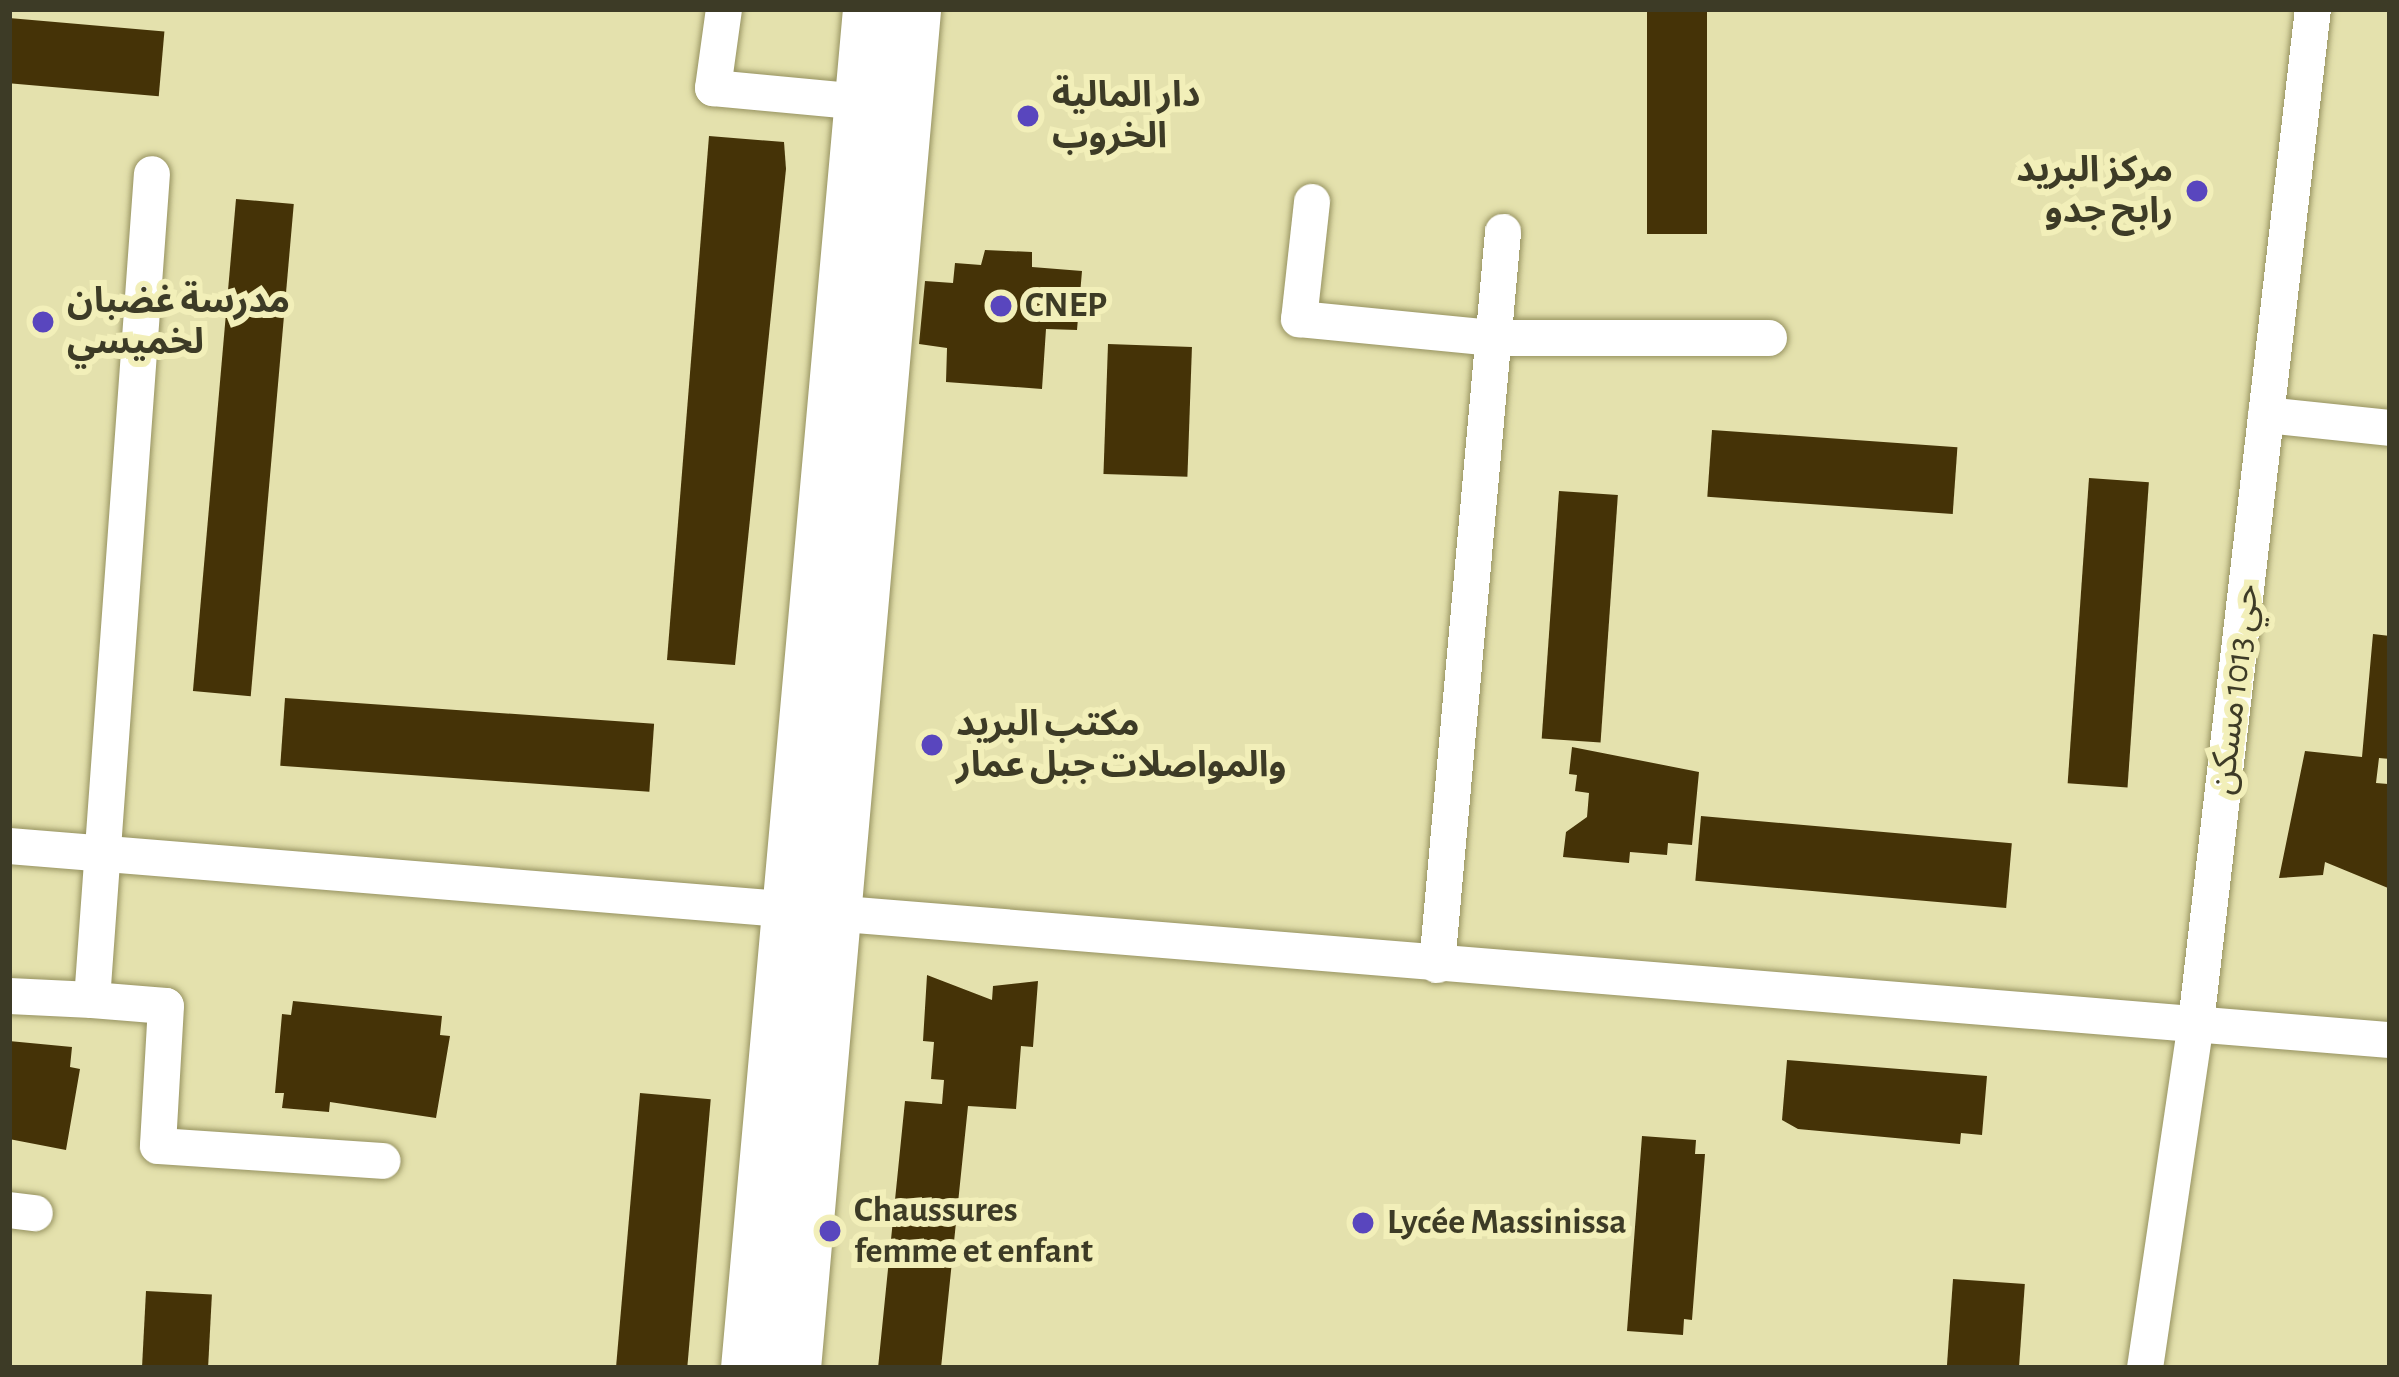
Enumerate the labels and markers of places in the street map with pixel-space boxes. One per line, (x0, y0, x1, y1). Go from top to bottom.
place label: دار المالية الخروب (1052, 73, 1200, 158)
marker: دار المالية الخروب (1015, 103, 1041, 129)
place label: مركز البريد رابح جدو (2016, 148, 2173, 233)
marker: مركز البريد رابح جدو (2184, 178, 2210, 204)
place label: مدرسة غضبان لخميسي (67, 279, 290, 364)
place label: CNEP (1025, 284, 1107, 328)
marker: CNEP (988, 293, 1014, 319)
marker: مدرسة غضبان لخميسي (30, 309, 56, 335)
place label: مكتب البريد والمواصلات جبل عمار (956, 702, 1287, 787)
marker: مكتب البريد والمواصلات جبل عمار (919, 732, 945, 758)
place label: Chaussures femme et enfant (854, 1188, 1093, 1273)
place label: Lycée Massinissa (1387, 1201, 1627, 1245)
marker: Lycée Massinissa (1350, 1210, 1376, 1236)
marker: Chaussures femme et enfant (817, 1218, 843, 1244)

